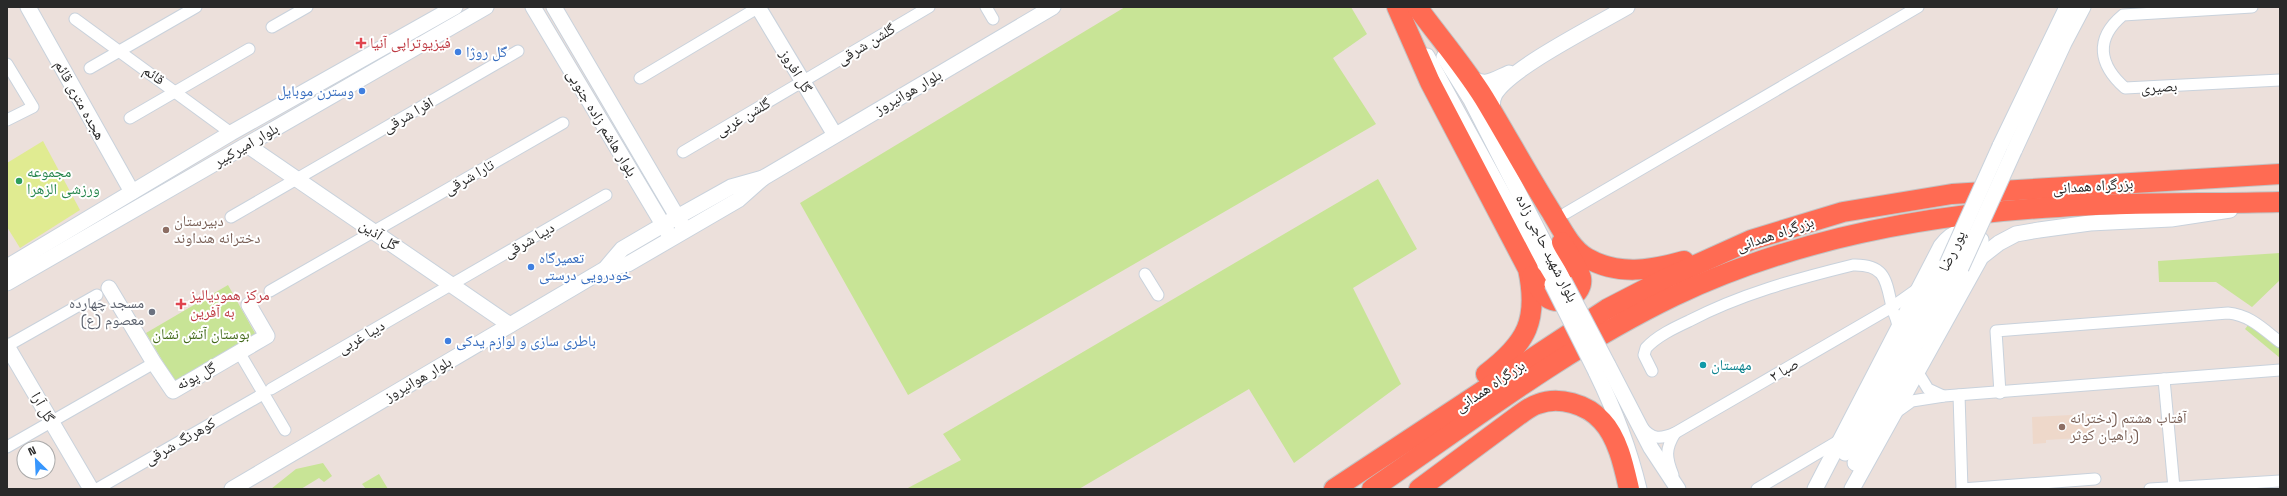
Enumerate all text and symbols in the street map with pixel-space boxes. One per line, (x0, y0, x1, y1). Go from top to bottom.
street label: گلشن شرقی (833, 19, 899, 69)
place label: فیزیوتراپی آنیا (370, 33, 451, 53)
marker: فیزیوتراپی آنیا (355, 37, 367, 49)
place label: گل روژا (466, 42, 507, 62)
street label: گل افروز (775, 45, 817, 97)
marker: گل روژا (453, 47, 463, 57)
street label: هجده متری قائم (50, 57, 110, 143)
street label: قائم (139, 60, 169, 90)
street label: بلوار هوانیروز (870, 65, 945, 119)
street label: بلوار هاشم زاده جنوبی (562, 66, 642, 180)
street label: بصیری (2140, 76, 2178, 98)
place label: وسترن موبایل (277, 81, 354, 101)
marker: وسترن موبایل (357, 86, 367, 96)
street label: افرا شرقی (379, 92, 437, 138)
street label: گلشن غربی (712, 93, 775, 141)
street label: بلوار امیرکبیر (209, 118, 282, 171)
street label: تارا شرقی (440, 154, 498, 199)
place label: مجموعه ورزشی الزهرا (27, 162, 100, 199)
street label: بزرگراه همدانی (2052, 173, 2134, 199)
marker: مجموعه ورزشی الزهرا (14, 176, 24, 186)
street label: بلوار شهید حاجی زاده (1511, 191, 1583, 305)
place label: دبیرستان دخترانه هنداوند (174, 211, 260, 247)
street label: بزرگراه همدانی (1734, 211, 1816, 257)
street label: گل آذین (356, 215, 403, 255)
street label: دیبا شرقی (500, 217, 558, 263)
marker: دبیرستان دخترانه هنداوند (161, 225, 171, 235)
street label: پور رضا (1934, 227, 1969, 274)
place label: تعمیرگاه خودرویی درستی (539, 248, 632, 285)
marker: تعمیرگاه خودرویی درستی (526, 262, 536, 272)
place label: مرکز همودیالیز به آفرین (189, 285, 270, 322)
place label: مسجد چهارده معصوم (ع) (69, 293, 144, 330)
marker: مرکز همودیالیز به آفرین (175, 298, 187, 310)
marker: مسجد چهارده معصوم (ع) (147, 307, 157, 317)
street label: دیبا غربی (334, 315, 388, 359)
park label: بوستان آتش نشان (152, 324, 250, 344)
place label: باطری سازی و لوازم یدکی (456, 331, 596, 351)
marker: باطری سازی و لوازم یدکی (443, 336, 453, 346)
street label: بلوار هوانیروز (380, 352, 455, 406)
street label: صبا ۲ (1766, 354, 1802, 385)
street label: بزرگراه همدانی (1451, 355, 1529, 417)
place label: مهستان (1711, 355, 1752, 375)
street label: گل پونه (173, 357, 220, 394)
marker: مهستان (1698, 360, 1708, 370)
street label: گل آرا (26, 388, 60, 426)
place label: آفتاب هشتم (دخترانه راهیان کوثر) (2069, 408, 2188, 445)
street label: کوهرنگ شرقی (141, 413, 219, 469)
marker: آفتاب هشتم (دخترانه راهیان کوثر) (2057, 422, 2067, 432)
north arrow (16, 440, 56, 480)
text: N (26, 443, 38, 459)

